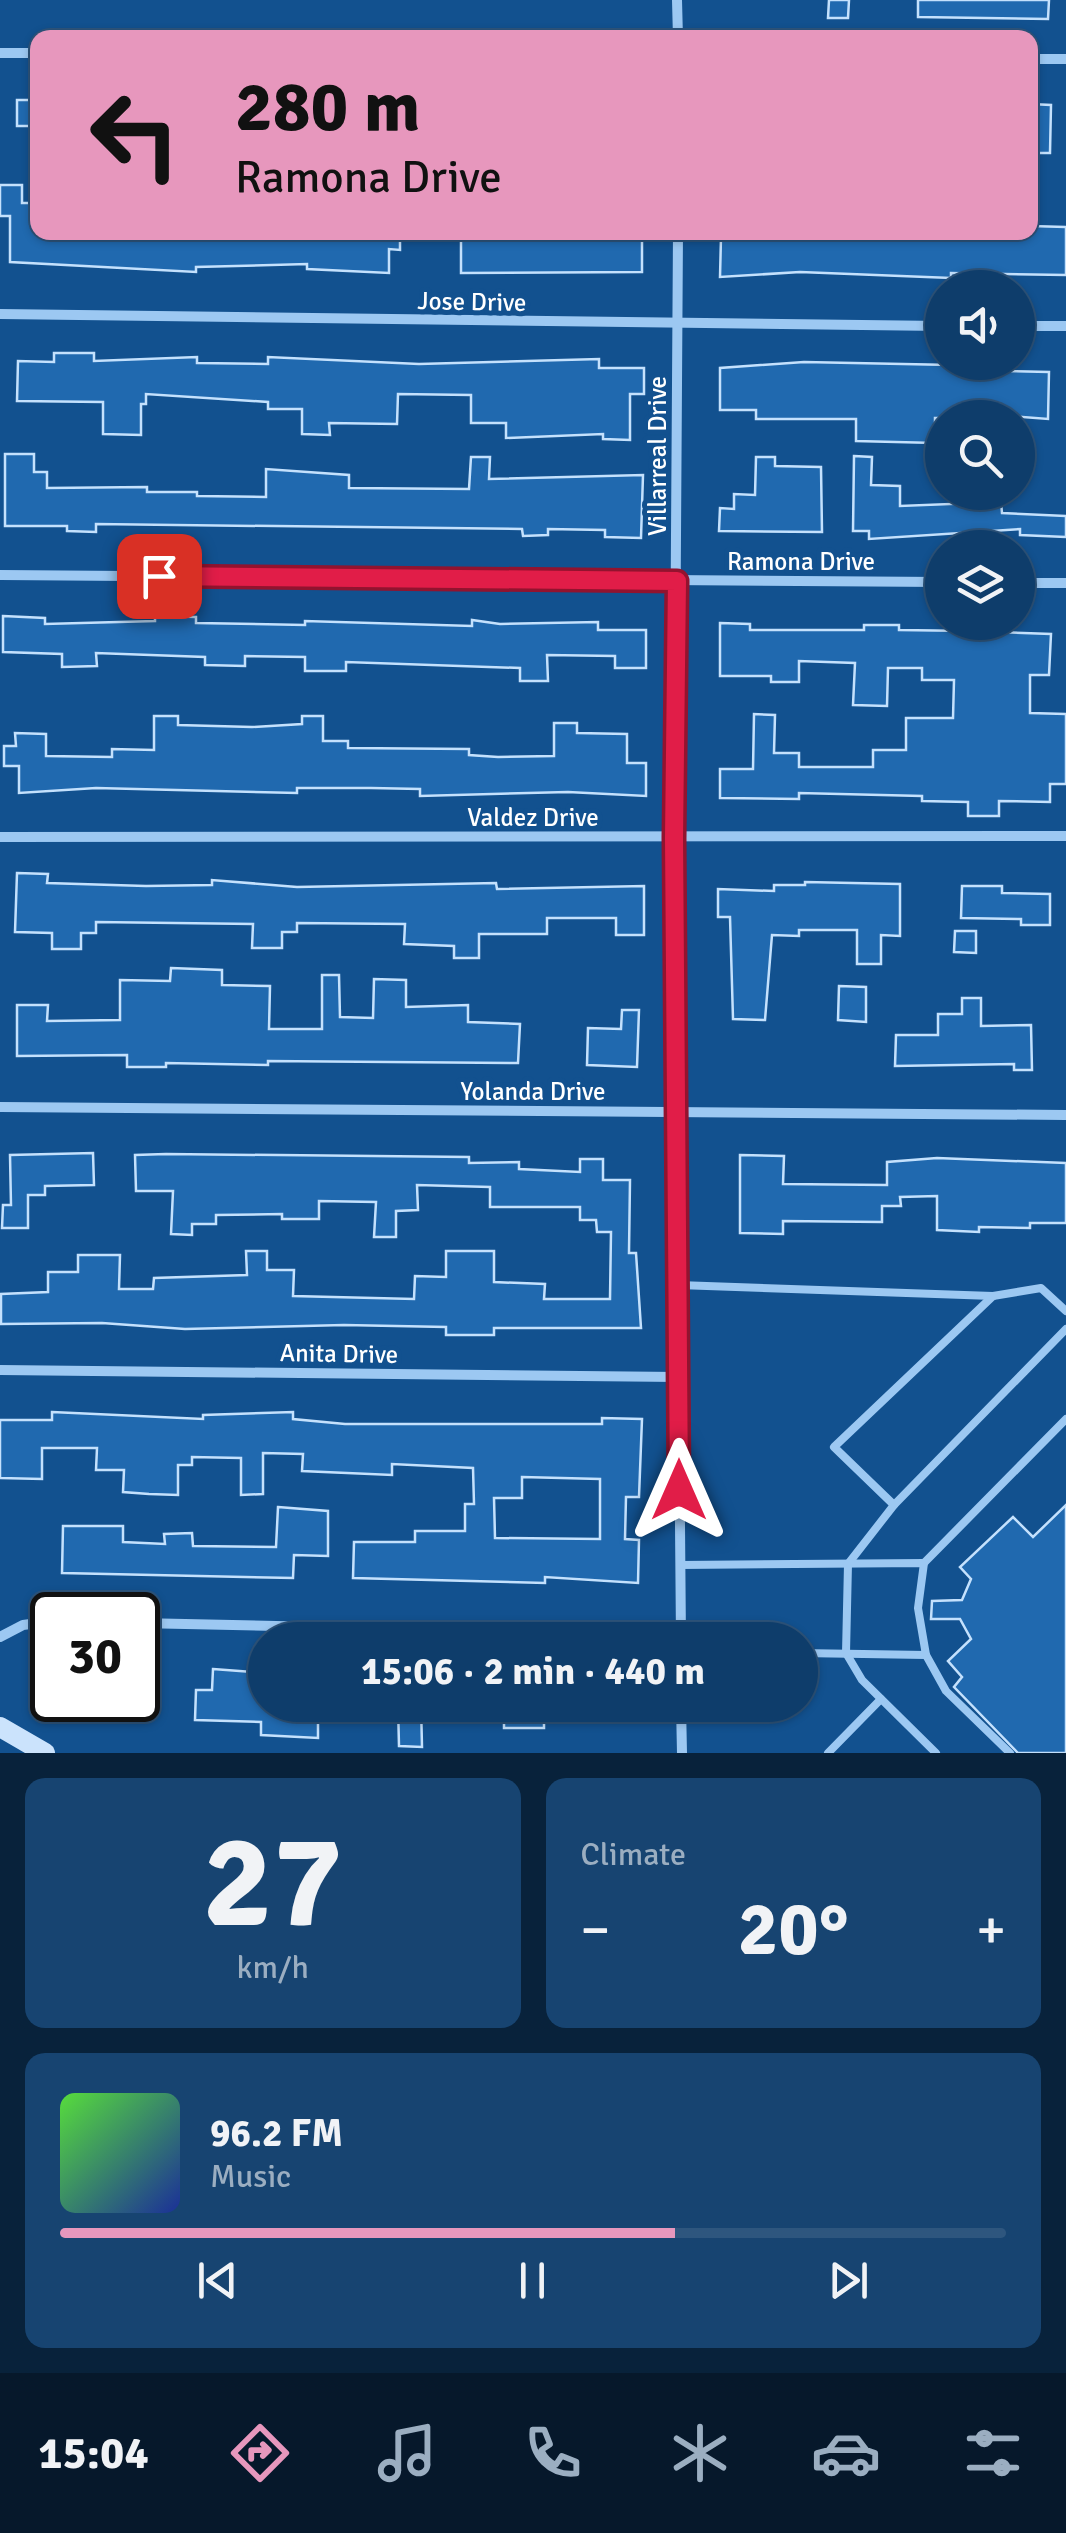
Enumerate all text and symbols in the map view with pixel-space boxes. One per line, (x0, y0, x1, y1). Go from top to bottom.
text: 280 m (235, 64, 420, 150)
icon: left (70, 70, 200, 200)
text: Ramona Drive (235, 150, 502, 205)
map controls (925, 270, 1035, 640)
button: sound (925, 270, 1035, 380)
street label: Jose Drive (417, 285, 527, 318)
street label: Villarreal Drive (642, 376, 673, 536)
button: search (925, 400, 1035, 510)
button: layers (925, 530, 1035, 640)
pin (117, 534, 202, 619)
street label: Ramona Drive (727, 546, 875, 577)
icon: arrive (132, 549, 187, 604)
street label: Valdez Drive (467, 802, 599, 833)
street label: Yolanda Drive (460, 1076, 606, 1107)
street label: Anita Drive (280, 1337, 398, 1370)
position arrow (627, 1438, 731, 1542)
speed limit sign: 30 (30, 1592, 160, 1722)
text: 15:06 · 2 min · 440 m (361, 1648, 705, 1695)
text: 27 (203, 1803, 343, 1963)
text: Climate (581, 1835, 686, 1874)
text: 20° (738, 1883, 849, 1976)
text: − (581, 1896, 610, 1964)
text: + (976, 1896, 1006, 1964)
text: km/h (237, 1948, 309, 1987)
text: 96.2 FM (210, 2110, 343, 2157)
text: Music (210, 2157, 291, 2196)
icon: previous (190, 2253, 245, 2308)
icon: pause (505, 2253, 560, 2308)
icon: next (821, 2253, 876, 2308)
icon: directions (225, 2418, 295, 2488)
icon: music (372, 2418, 442, 2488)
icon: phone (518, 2418, 588, 2488)
icon: climate (665, 2418, 735, 2488)
icon: car (811, 2418, 881, 2488)
icon: filters (958, 2418, 1028, 2488)
text: 15:04 (38, 2426, 149, 2481)

